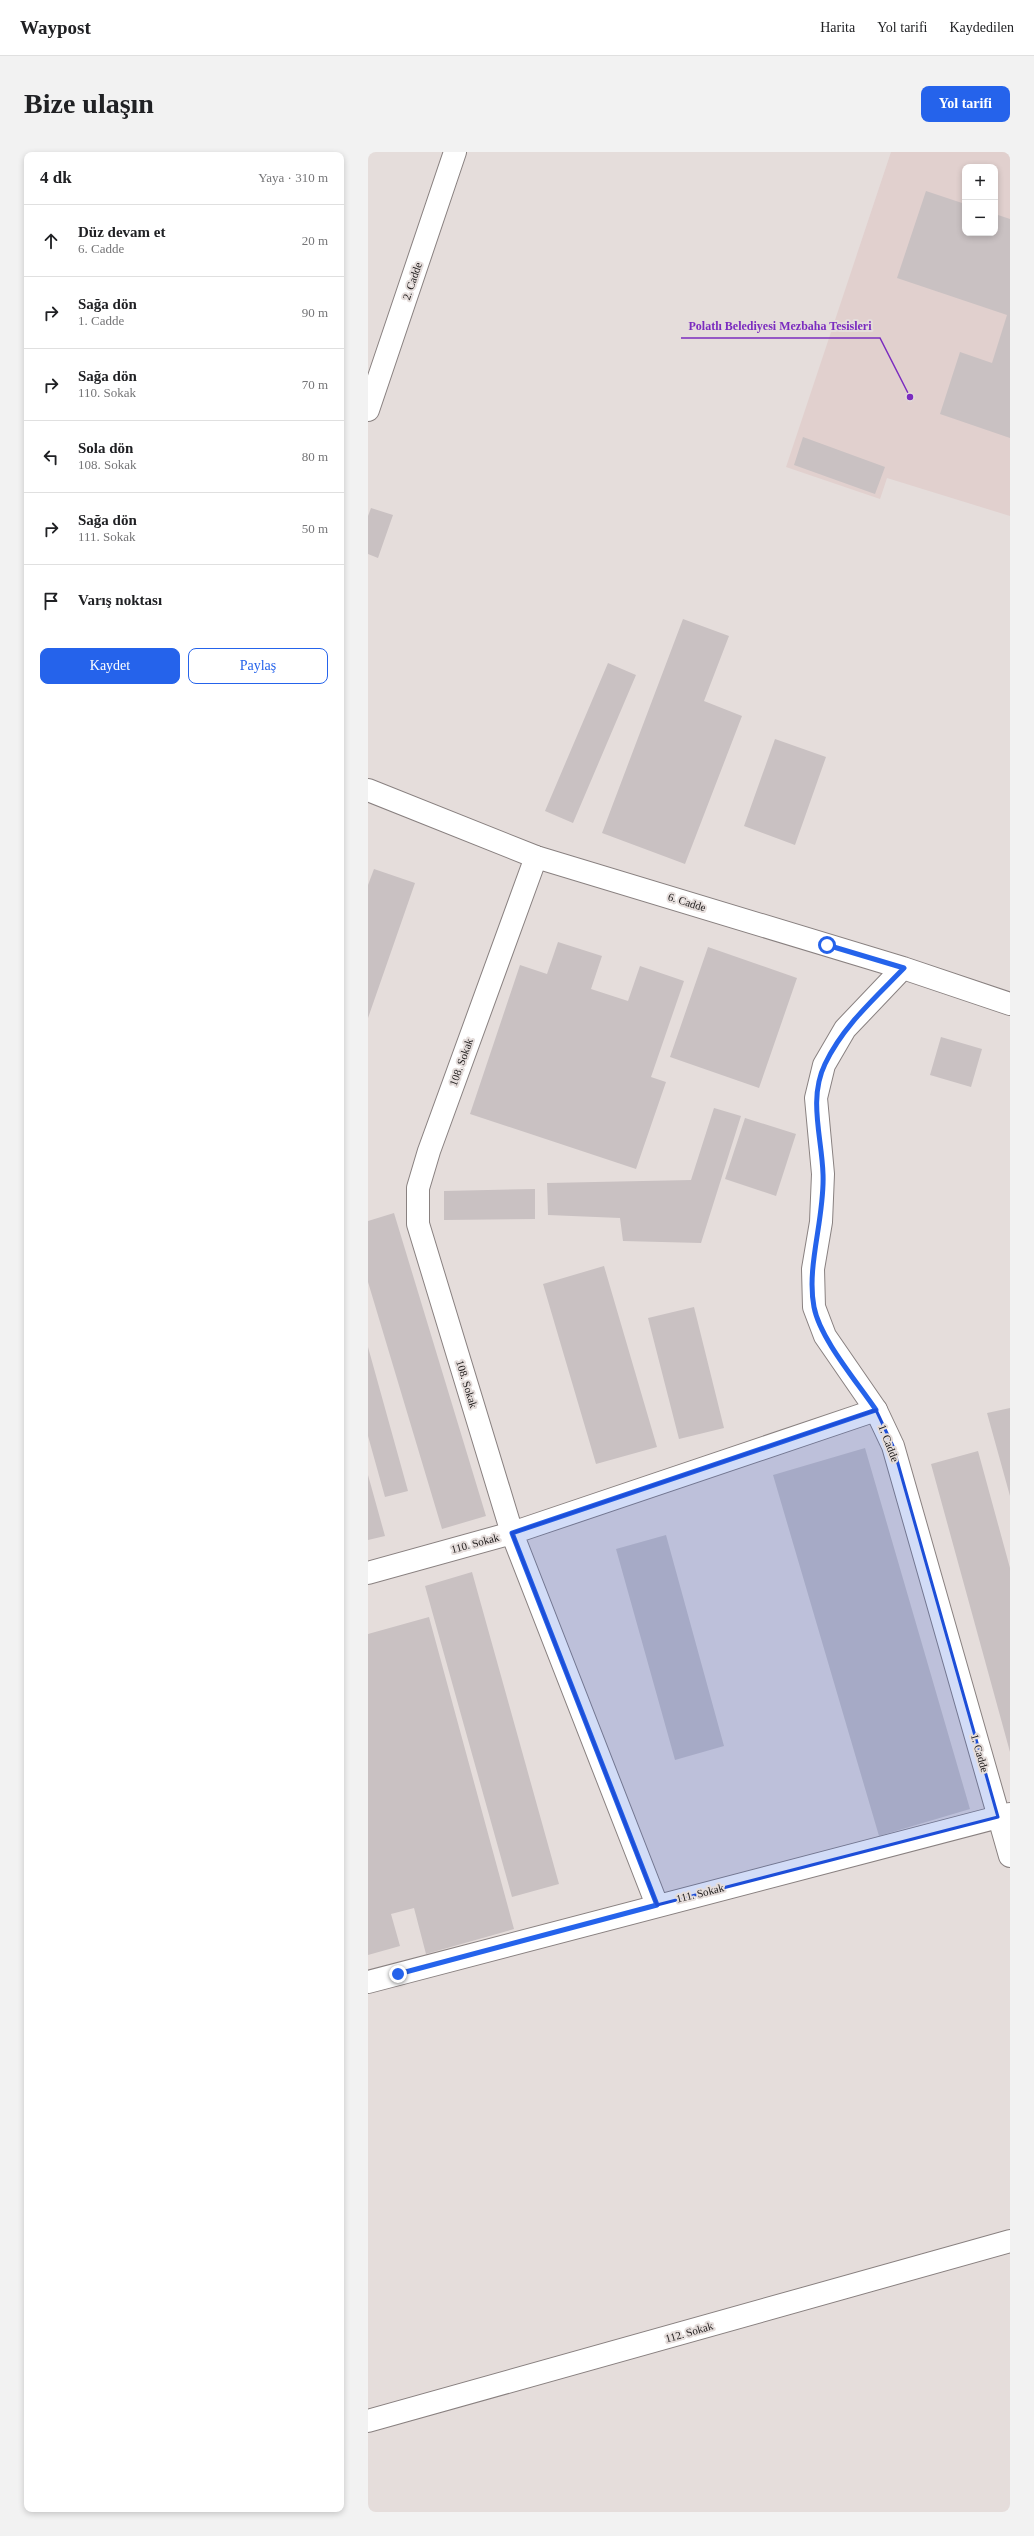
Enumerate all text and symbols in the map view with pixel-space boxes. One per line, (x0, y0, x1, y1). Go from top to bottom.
text: Waypost (20, 17, 91, 38)
text: Harita (820, 20, 855, 35)
text: Yol tarifi (877, 20, 927, 35)
text: Kaydedilen (949, 20, 1014, 35)
button: Yol tarifi (921, 86, 1010, 122)
text: Bize ulaşın (24, 88, 154, 119)
map controls (962, 164, 998, 236)
button: + (962, 164, 998, 200)
text: 4 dk (40, 168, 72, 187)
text: Yaya · 310 m (258, 170, 328, 185)
button: − (962, 200, 998, 236)
text: Düz devam et (78, 224, 165, 240)
icon: ahead (40, 230, 62, 252)
text: 20 m (302, 233, 328, 248)
text: 6. Cadde (78, 241, 124, 256)
street label: 2. Cadde (400, 260, 424, 301)
text: Sağa dön (78, 296, 137, 312)
icon: right (40, 302, 62, 324)
text: 90 m (302, 305, 328, 320)
text: 1. Cadde (78, 313, 124, 328)
callout: Polatlı Belediyesi Mezbaha Tesisleri (681, 314, 880, 338)
text: Polatlı Belediyesi Mezbaha Tesisleri (689, 319, 872, 333)
text: Sağa dön (78, 368, 137, 384)
icon: right (40, 374, 62, 396)
text: 70 m (302, 377, 328, 392)
text: 110. Sokak (78, 385, 136, 400)
text: Sola dön (78, 440, 133, 456)
icon: left (40, 446, 62, 468)
text: 80 m (302, 449, 328, 464)
text: 108. Sokak (78, 457, 137, 472)
text: Sağa dön (78, 512, 137, 528)
icon: right (40, 518, 62, 540)
text: 50 m (302, 521, 328, 536)
text: 111. Sokak (78, 529, 136, 544)
icon: arrive (40, 590, 62, 612)
text: Varış noktası (78, 592, 162, 608)
button: Kaydet (40, 648, 180, 684)
button: Paylaş (188, 648, 328, 684)
street label: 6. Cadde (667, 891, 708, 913)
route start (818, 936, 836, 954)
street label: 108. Sokak (447, 1036, 475, 1087)
street label: 108. Sokak (454, 1359, 480, 1410)
street label: 1. Cadde (876, 1423, 902, 1464)
street label: 110. Sokak (450, 1531, 501, 1555)
street label: 1. Cadde (969, 1733, 991, 1774)
street label: 111. Sokak (675, 1881, 726, 1905)
route end (389, 1965, 407, 1983)
street label: 112. Sokak (664, 2319, 715, 2345)

